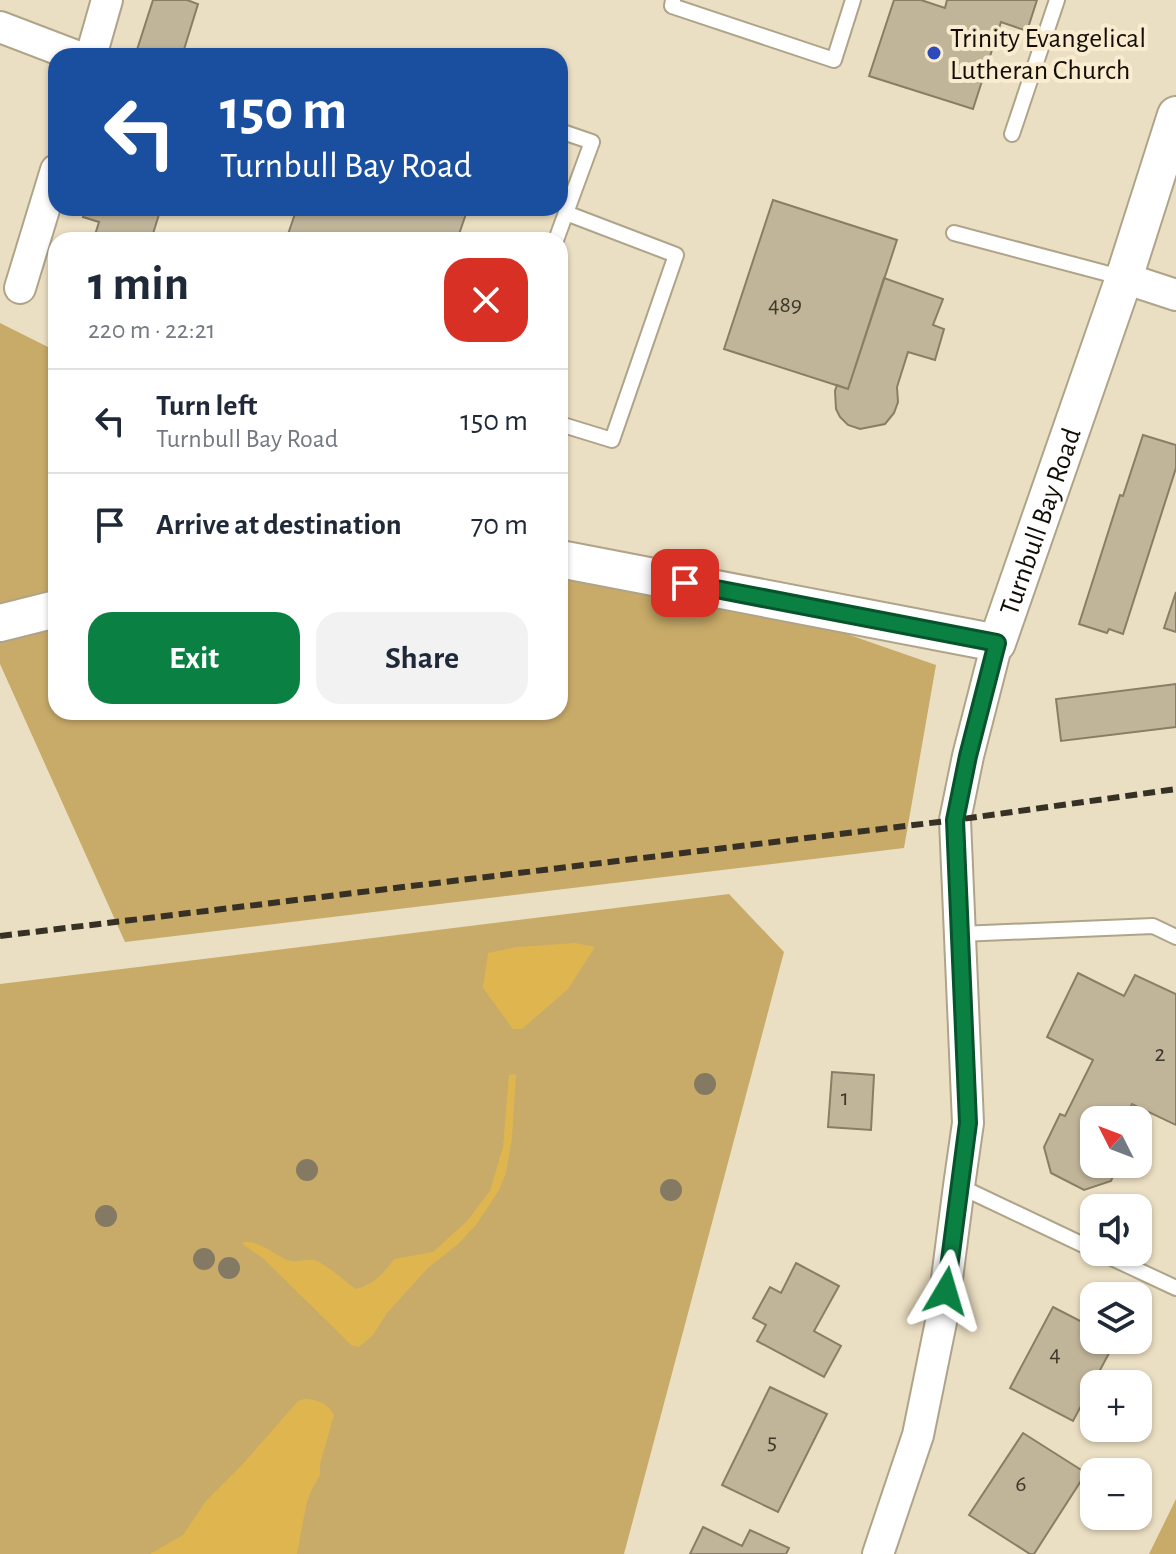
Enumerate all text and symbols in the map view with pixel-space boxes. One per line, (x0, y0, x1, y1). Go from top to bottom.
place label: Trinity Evangelical Lutheran Church (950, 25, 1146, 85)
marker: Trinity Evangelical Lutheran Church (925, 44, 943, 62)
icon: left (88, 80, 192, 184)
text: 150 m (220, 83, 347, 139)
text: Turnbull Bay Road (220, 148, 472, 184)
button: close (444, 258, 528, 342)
text: 1 min (88, 261, 189, 309)
house number: 489 (768, 293, 802, 317)
text: 220 m · 22:21 (88, 317, 215, 343)
text: Turn left (156, 391, 257, 421)
icon: left (88, 399, 132, 443)
text: 150 m (460, 406, 528, 436)
street label: Turnbull Bay Road (996, 425, 1087, 619)
text: Turnbull Bay Road (156, 426, 338, 452)
icon: arrive (88, 503, 132, 547)
text: Arrive at destination (156, 510, 402, 540)
text: 70 m (471, 510, 528, 540)
pin (651, 549, 719, 617)
icon: arrive (663, 561, 707, 605)
button: Exit (88, 612, 300, 704)
button: Share (316, 612, 528, 704)
house number: 2 (1155, 1042, 1166, 1066)
house number: 1 (841, 1086, 849, 1110)
north arrow (1080, 1106, 1152, 1178)
map controls (1080, 1106, 1152, 1530)
button: sound (1080, 1194, 1152, 1266)
position arrow (904, 1249, 988, 1333)
button: layers (1080, 1282, 1152, 1354)
house number: 4 (1049, 1342, 1061, 1366)
button: + (1080, 1370, 1152, 1442)
house number: 5 (767, 1430, 777, 1454)
button: − (1080, 1458, 1152, 1530)
house number: 6 (1015, 1472, 1027, 1496)

